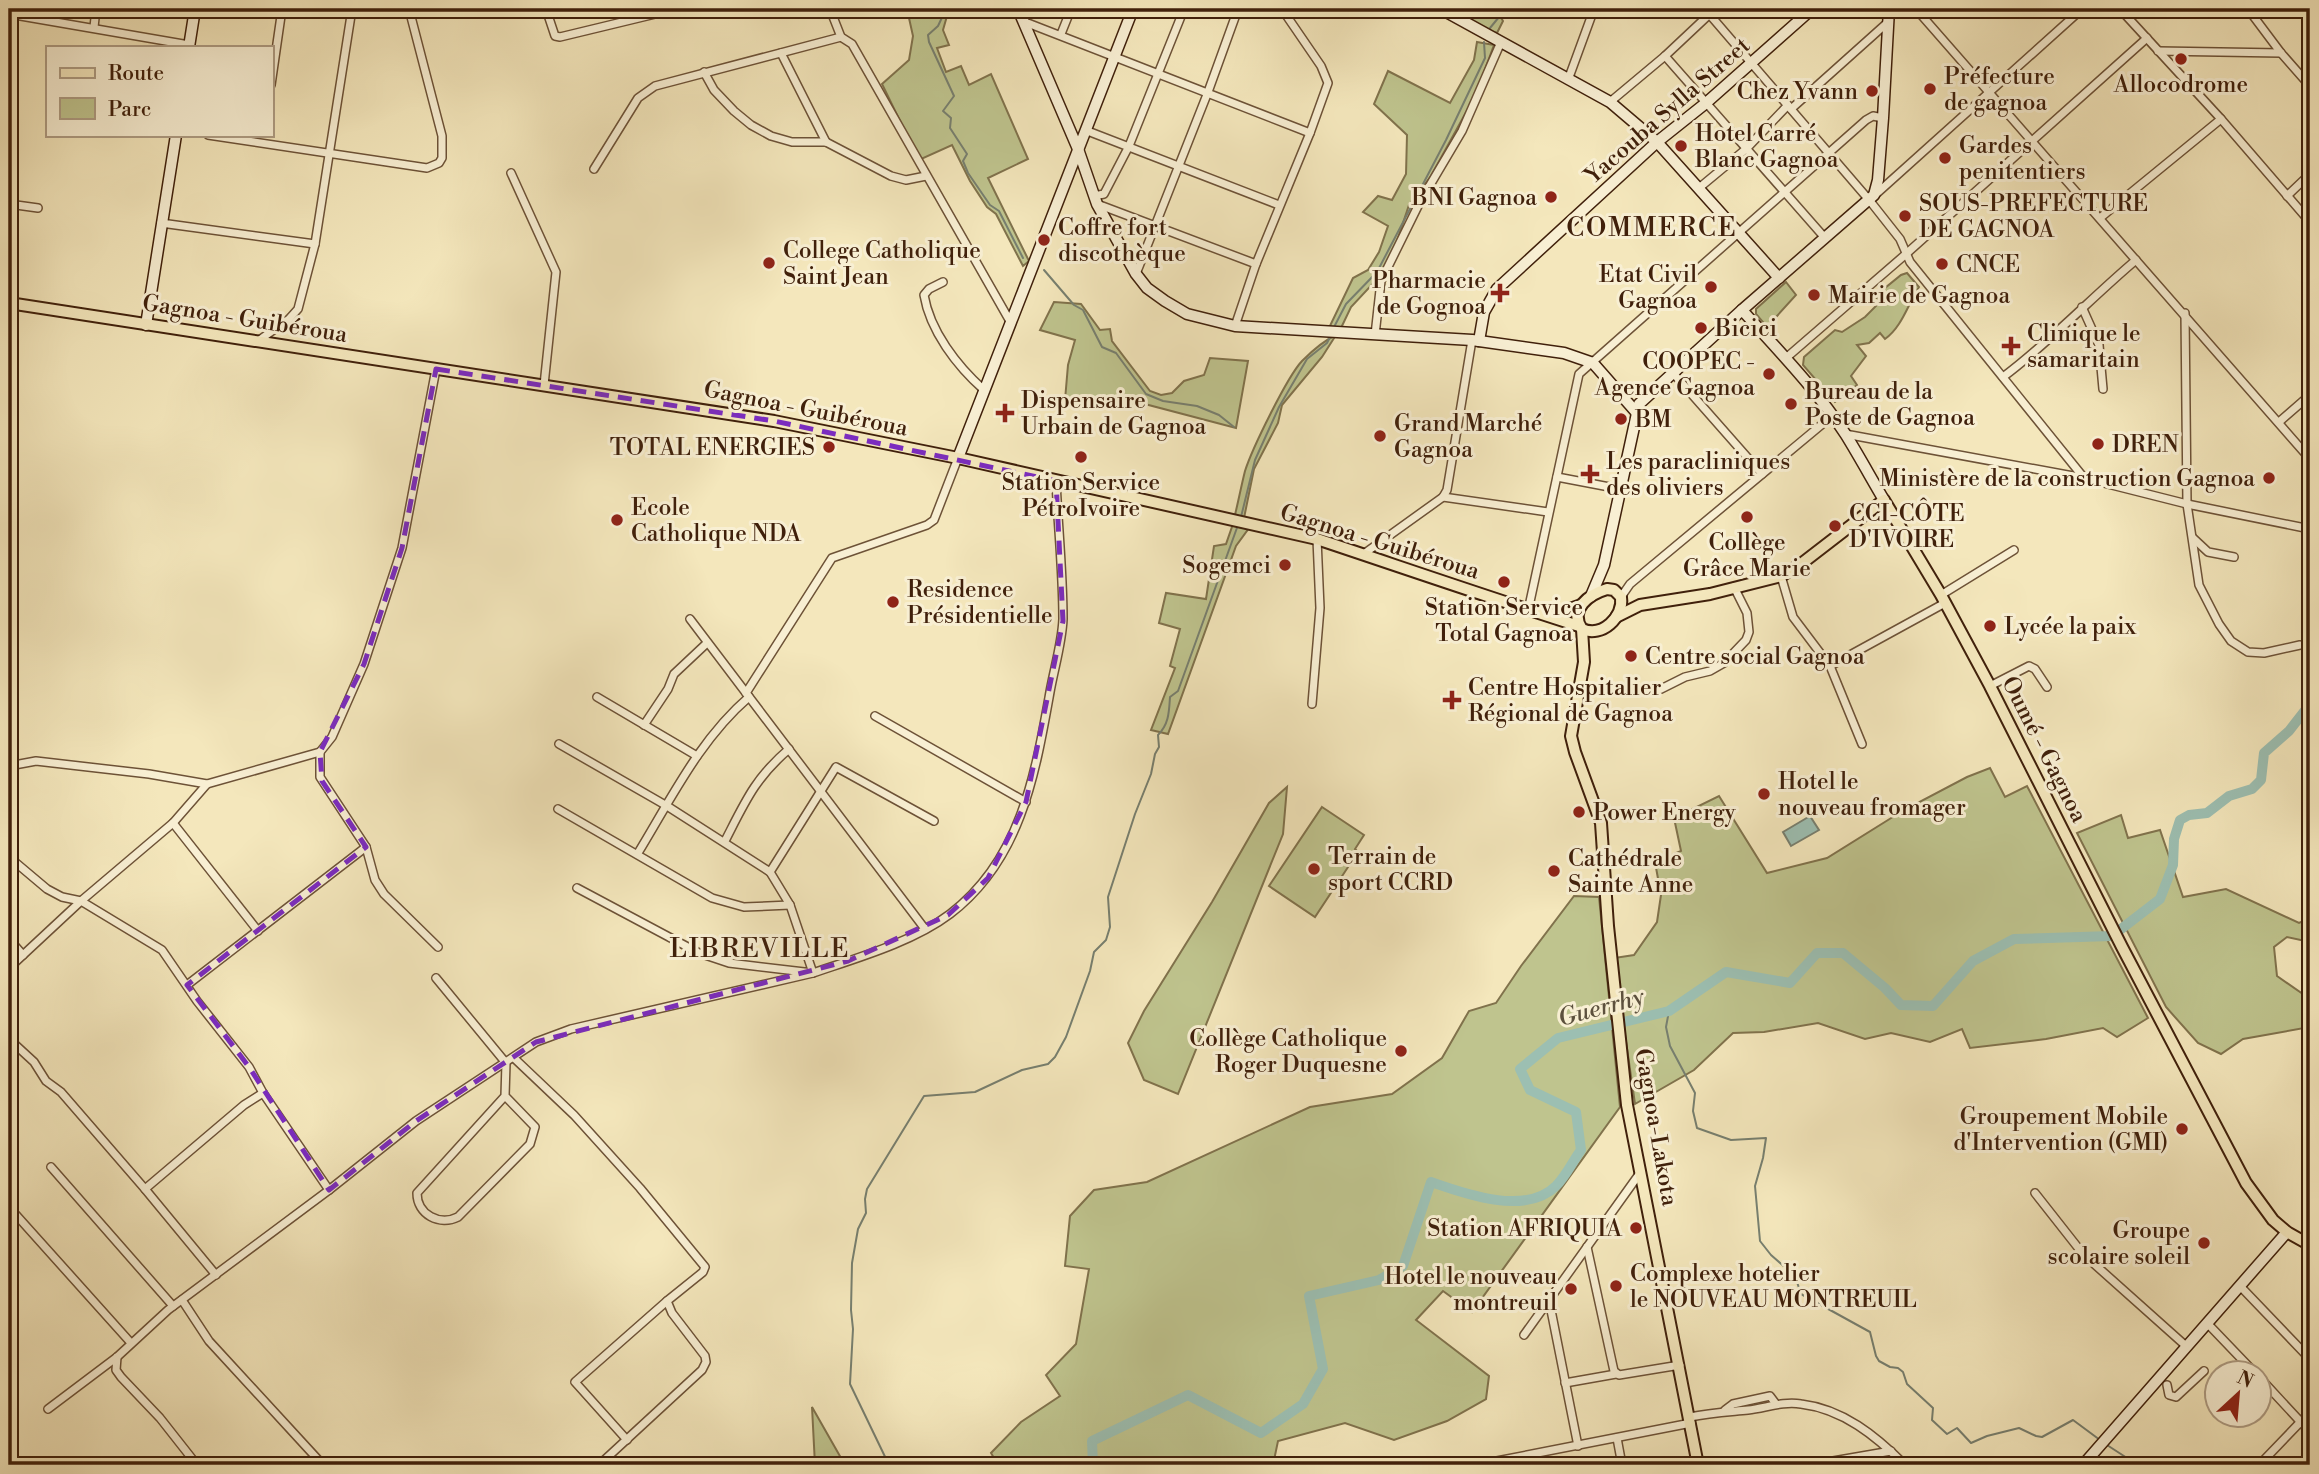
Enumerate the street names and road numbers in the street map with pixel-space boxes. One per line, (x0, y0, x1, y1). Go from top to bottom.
street label: Yacouba Sylla Street (1579, 32, 1756, 191)
street label: Gagnoa - Guibéroua (140, 289, 350, 349)
street label: Gagnoa - Guibéroua (702, 375, 910, 443)
street label: Gagnoa - Guibéroua (1277, 498, 1483, 586)
street label: Oumé - Gagnoa (1995, 672, 2093, 827)
street label: Gagnoa-Lakota (1628, 1046, 1684, 1208)

